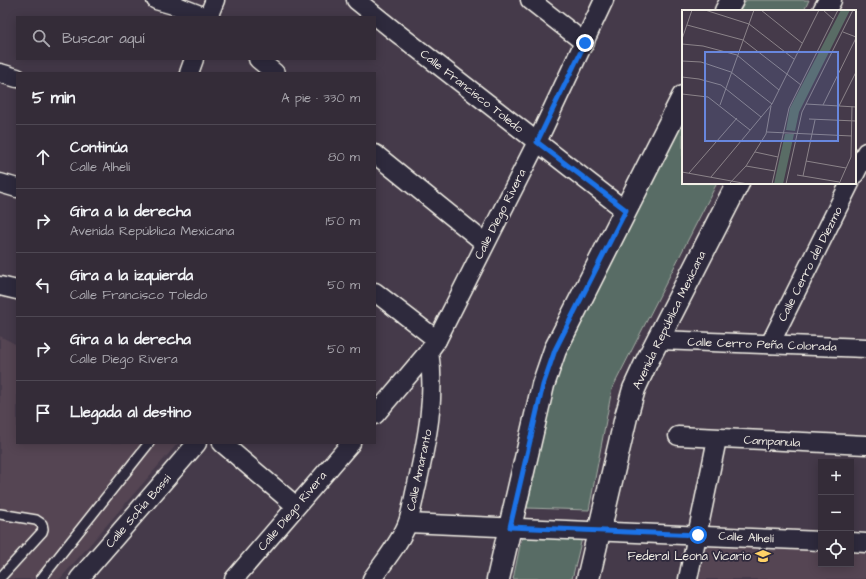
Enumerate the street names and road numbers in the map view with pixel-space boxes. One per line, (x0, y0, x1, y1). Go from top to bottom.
street label: Calle Francisco Toledo (417, 46, 527, 137)
street label: Calle Diego Rivera (470, 166, 531, 263)
street label: Calle Cerro del Diezmo (774, 204, 847, 325)
street label: Avenida República Mexicana (629, 248, 710, 392)
street label: Calle Cerro Peña Colorada (687, 333, 837, 356)
street label: Calle Amaranto (403, 427, 436, 513)
street label: Campanula (743, 432, 801, 451)
street label: Calle Diego Rivera (254, 468, 332, 555)
street label: Calle Sofía Bassi (102, 471, 175, 552)
street label: Calle Alhelí (718, 528, 774, 547)

